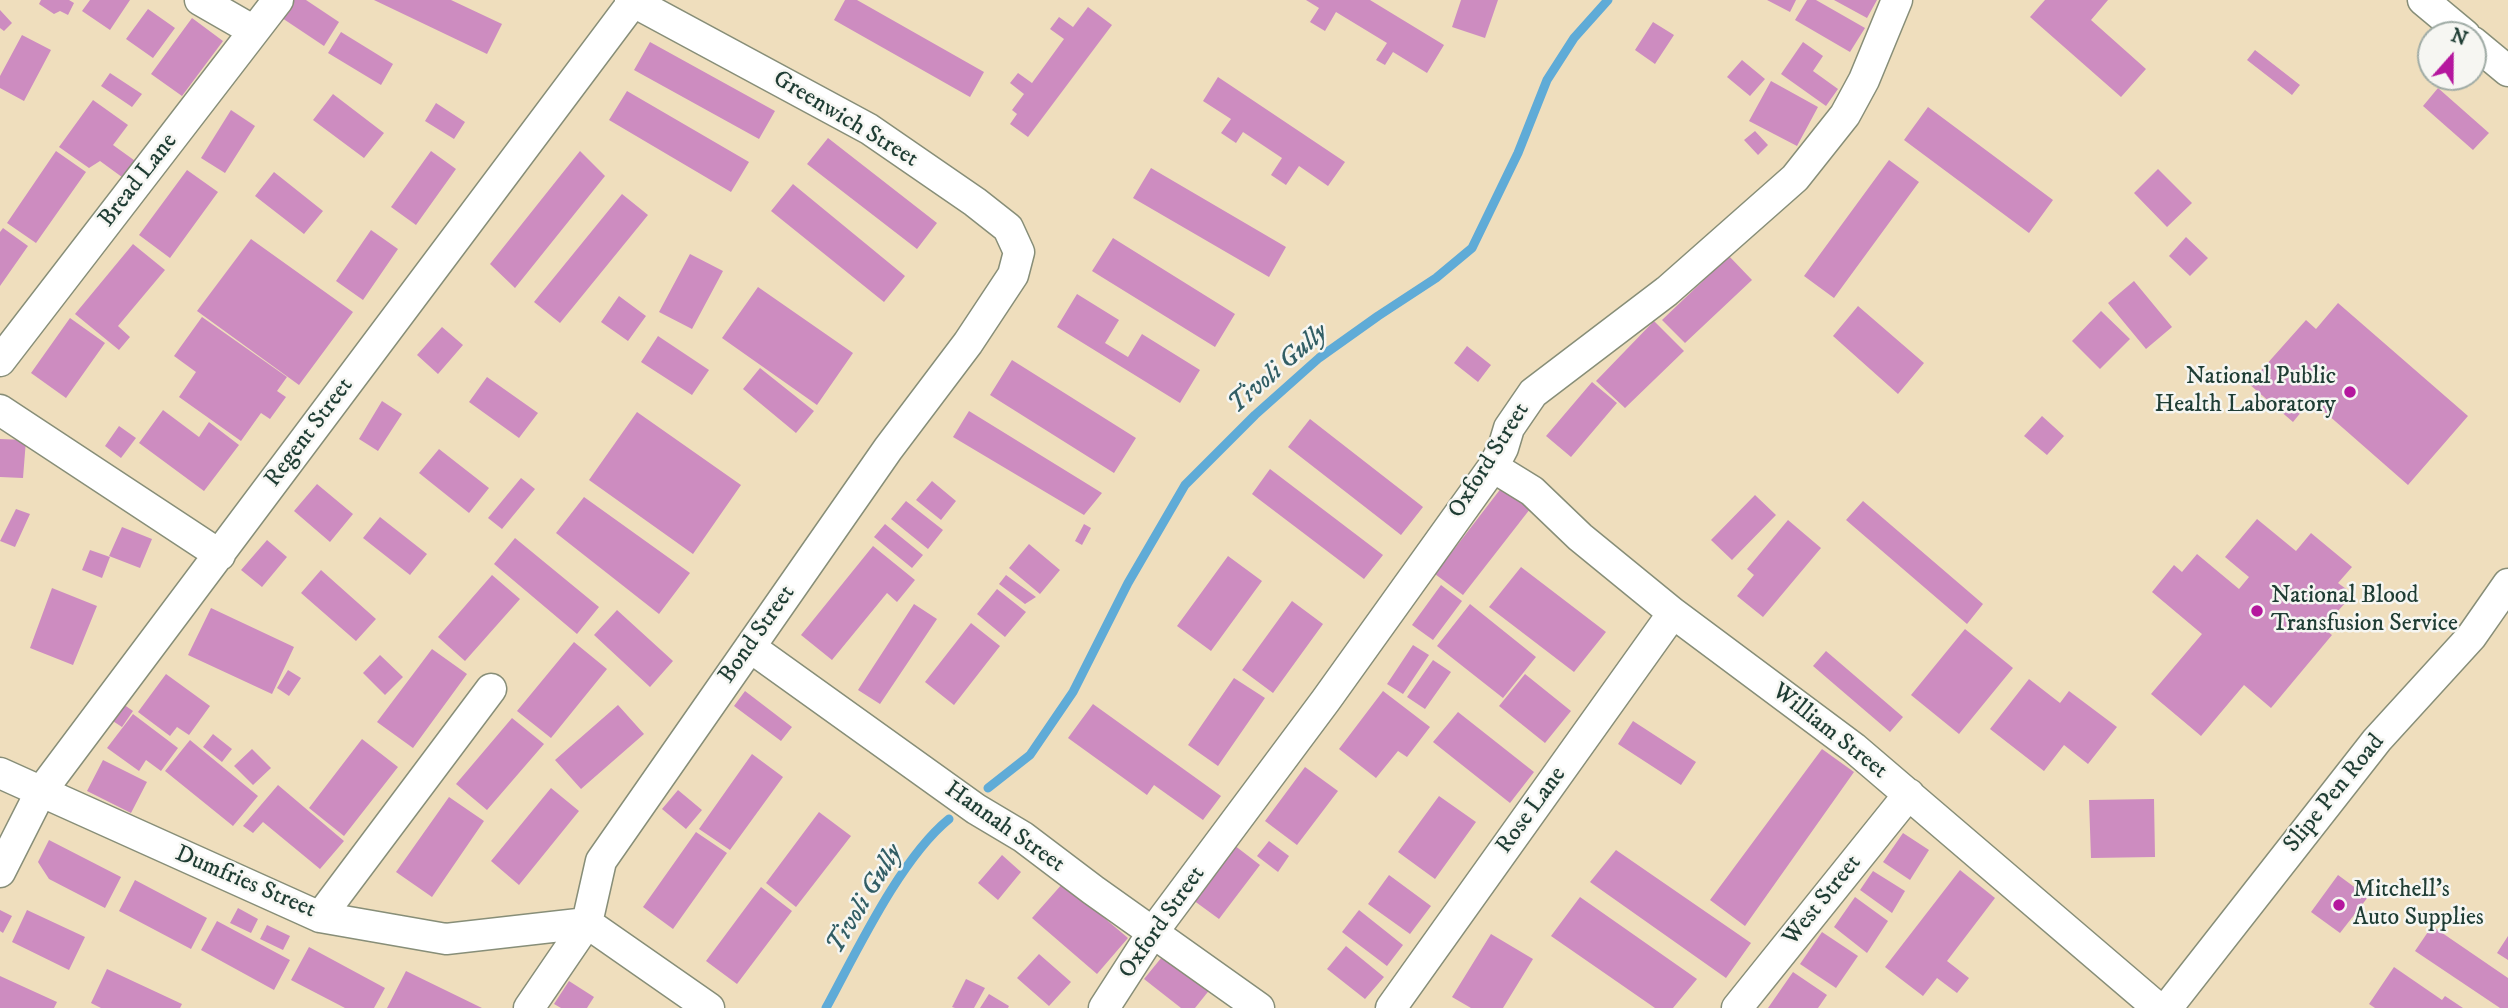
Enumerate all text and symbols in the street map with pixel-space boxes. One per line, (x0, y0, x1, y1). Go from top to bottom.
north arrow (2417, 21, 2487, 91)
text: N (2448, 24, 2470, 51)
street label: Greenwich Street (767, 65, 923, 175)
street label: Bread Lane (93, 128, 185, 234)
water label: Tivoli Gully (1223, 318, 1335, 422)
place label: National Public Health Laboratory (2154, 364, 2336, 420)
street label: Regent Street (260, 373, 360, 493)
marker: National Public Health Laboratory (2342, 384, 2358, 400)
street label: Oxford Street (1443, 398, 1537, 524)
street label: Bond Street (714, 580, 802, 690)
place label: National Blood Transfusion Service (2271, 583, 2458, 639)
marker: National Blood Transfusion Service (2249, 603, 2265, 619)
street label: William Street (1765, 678, 1893, 786)
street label: Slipe Pen Road (2278, 729, 2392, 859)
street label: Rose Lane (1491, 762, 1573, 860)
street label: Hannah Street (938, 776, 1070, 880)
street label: Dumfries Street (170, 840, 320, 926)
water label: Tivoli Gully (821, 840, 911, 960)
street label: West Street (1778, 850, 1868, 952)
street label: Oxford Street (1114, 861, 1212, 985)
place label: Mitchell's Auto Supplies (2353, 877, 2484, 933)
marker: Mitchell's Auto Supplies (2331, 897, 2347, 913)

